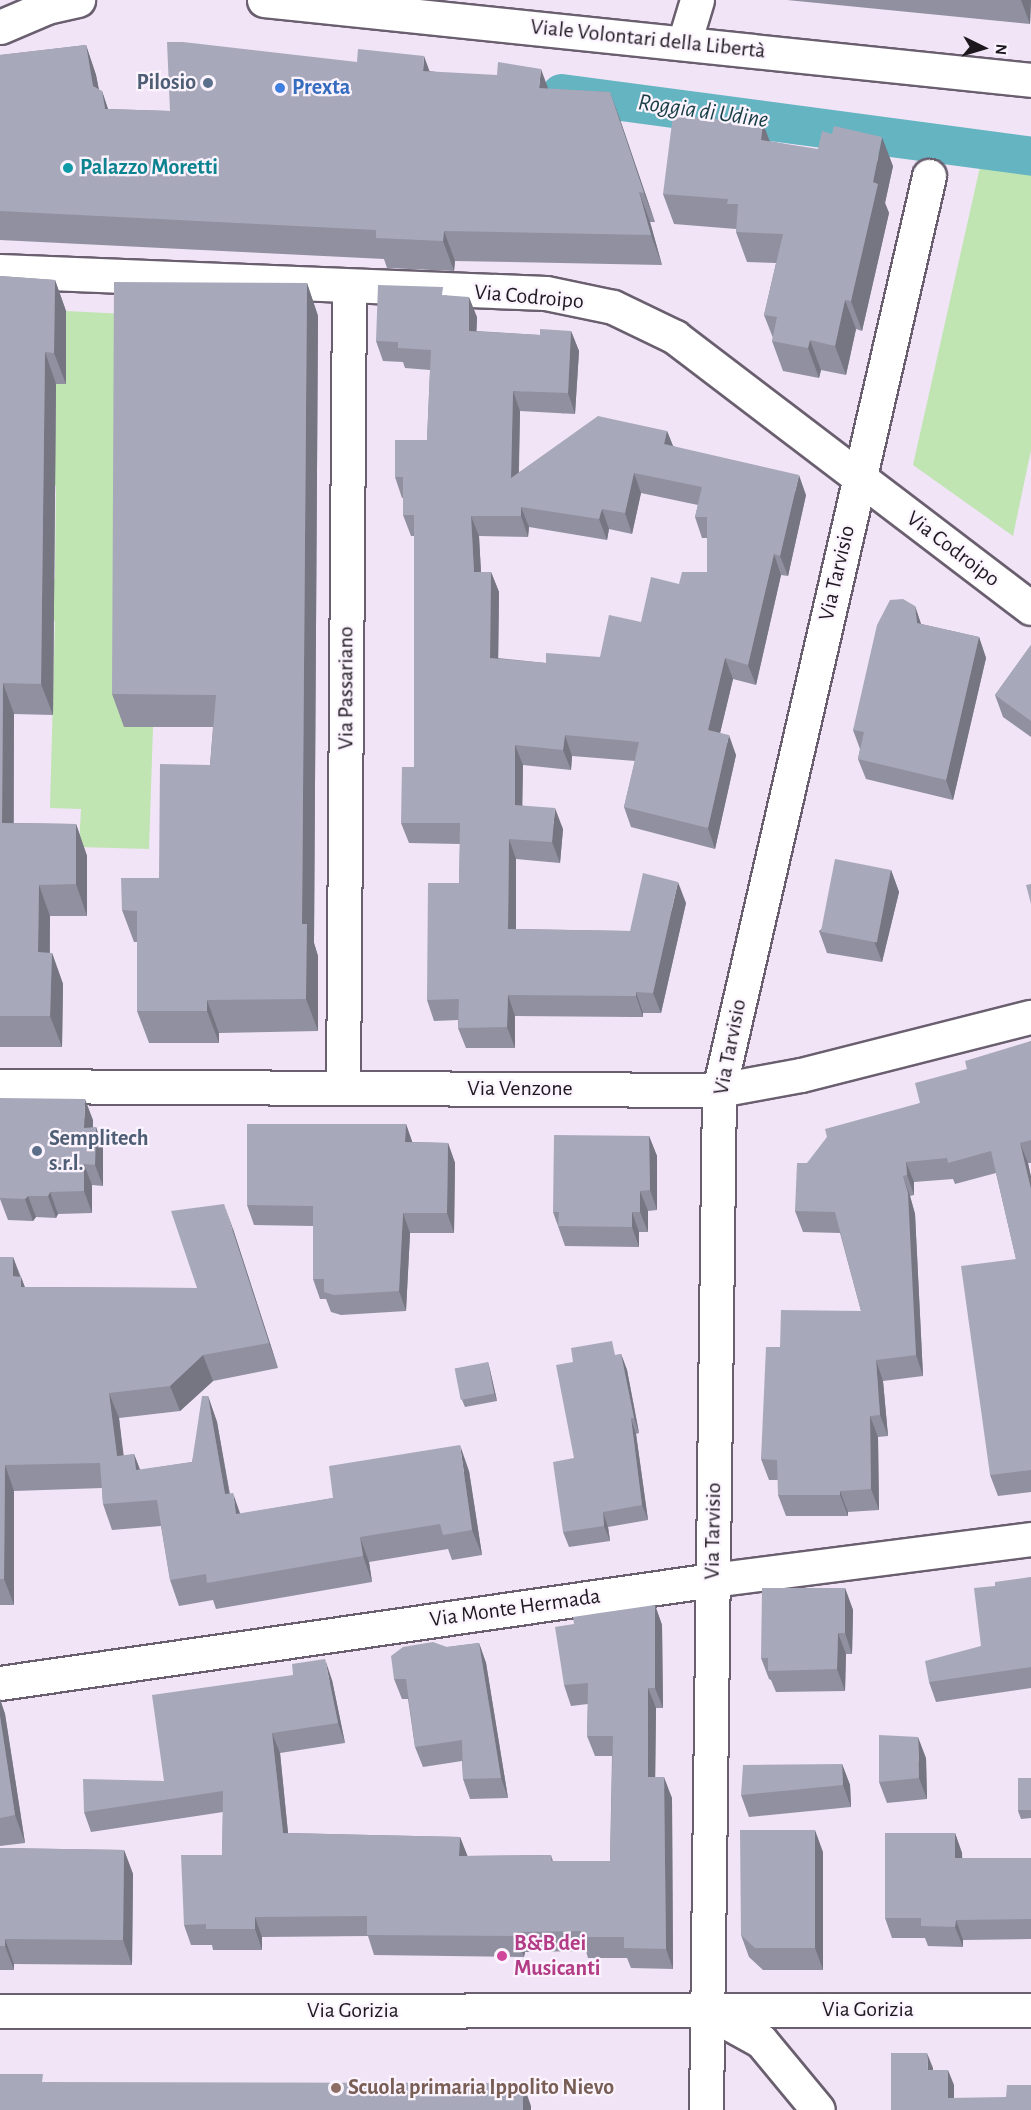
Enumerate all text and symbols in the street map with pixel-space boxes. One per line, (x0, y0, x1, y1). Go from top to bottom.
street label: Viale Volontari della Libertà (529, 14, 767, 64)
north arrow (953, 18, 1013, 78)
text: N (992, 43, 1009, 56)
place label: Pilosio (136, 70, 196, 96)
place label: Prexta (292, 75, 350, 101)
marker: Pilosio (201, 76, 215, 90)
marker: Prexta (273, 81, 287, 95)
water label: Roggia di Udine (636, 89, 770, 135)
place label: Palazzo Moretti (80, 155, 218, 181)
marker: Palazzo Moretti (61, 161, 75, 175)
street label: Via Codroipo (473, 279, 585, 315)
street label: Via Codroipo (901, 505, 1005, 593)
street label: Via Tarvisio (813, 523, 861, 623)
street label: Via Passariano (333, 626, 359, 750)
street label: Via Tarvisio (708, 997, 752, 1097)
street label: Via Venzone (467, 1076, 573, 1102)
place label: Semplitech s.r.l. (49, 1125, 148, 1176)
marker: Semplitech s.r.l. (30, 1144, 44, 1158)
street label: Via Tarvisio (699, 1482, 727, 1580)
street label: Via Monte Hermada (428, 1583, 602, 1633)
place label: B&B dei Musicanti (514, 1930, 600, 1982)
marker: B&B dei Musicanti (495, 1949, 509, 1963)
street label: Via Gorizia (822, 1997, 914, 2023)
street label: Via Gorizia (307, 1998, 399, 2024)
place label: Scuola primaria Ippolito Nievo (348, 2075, 614, 2101)
marker: Scuola primaria Ippolito Nievo (329, 2081, 343, 2095)

